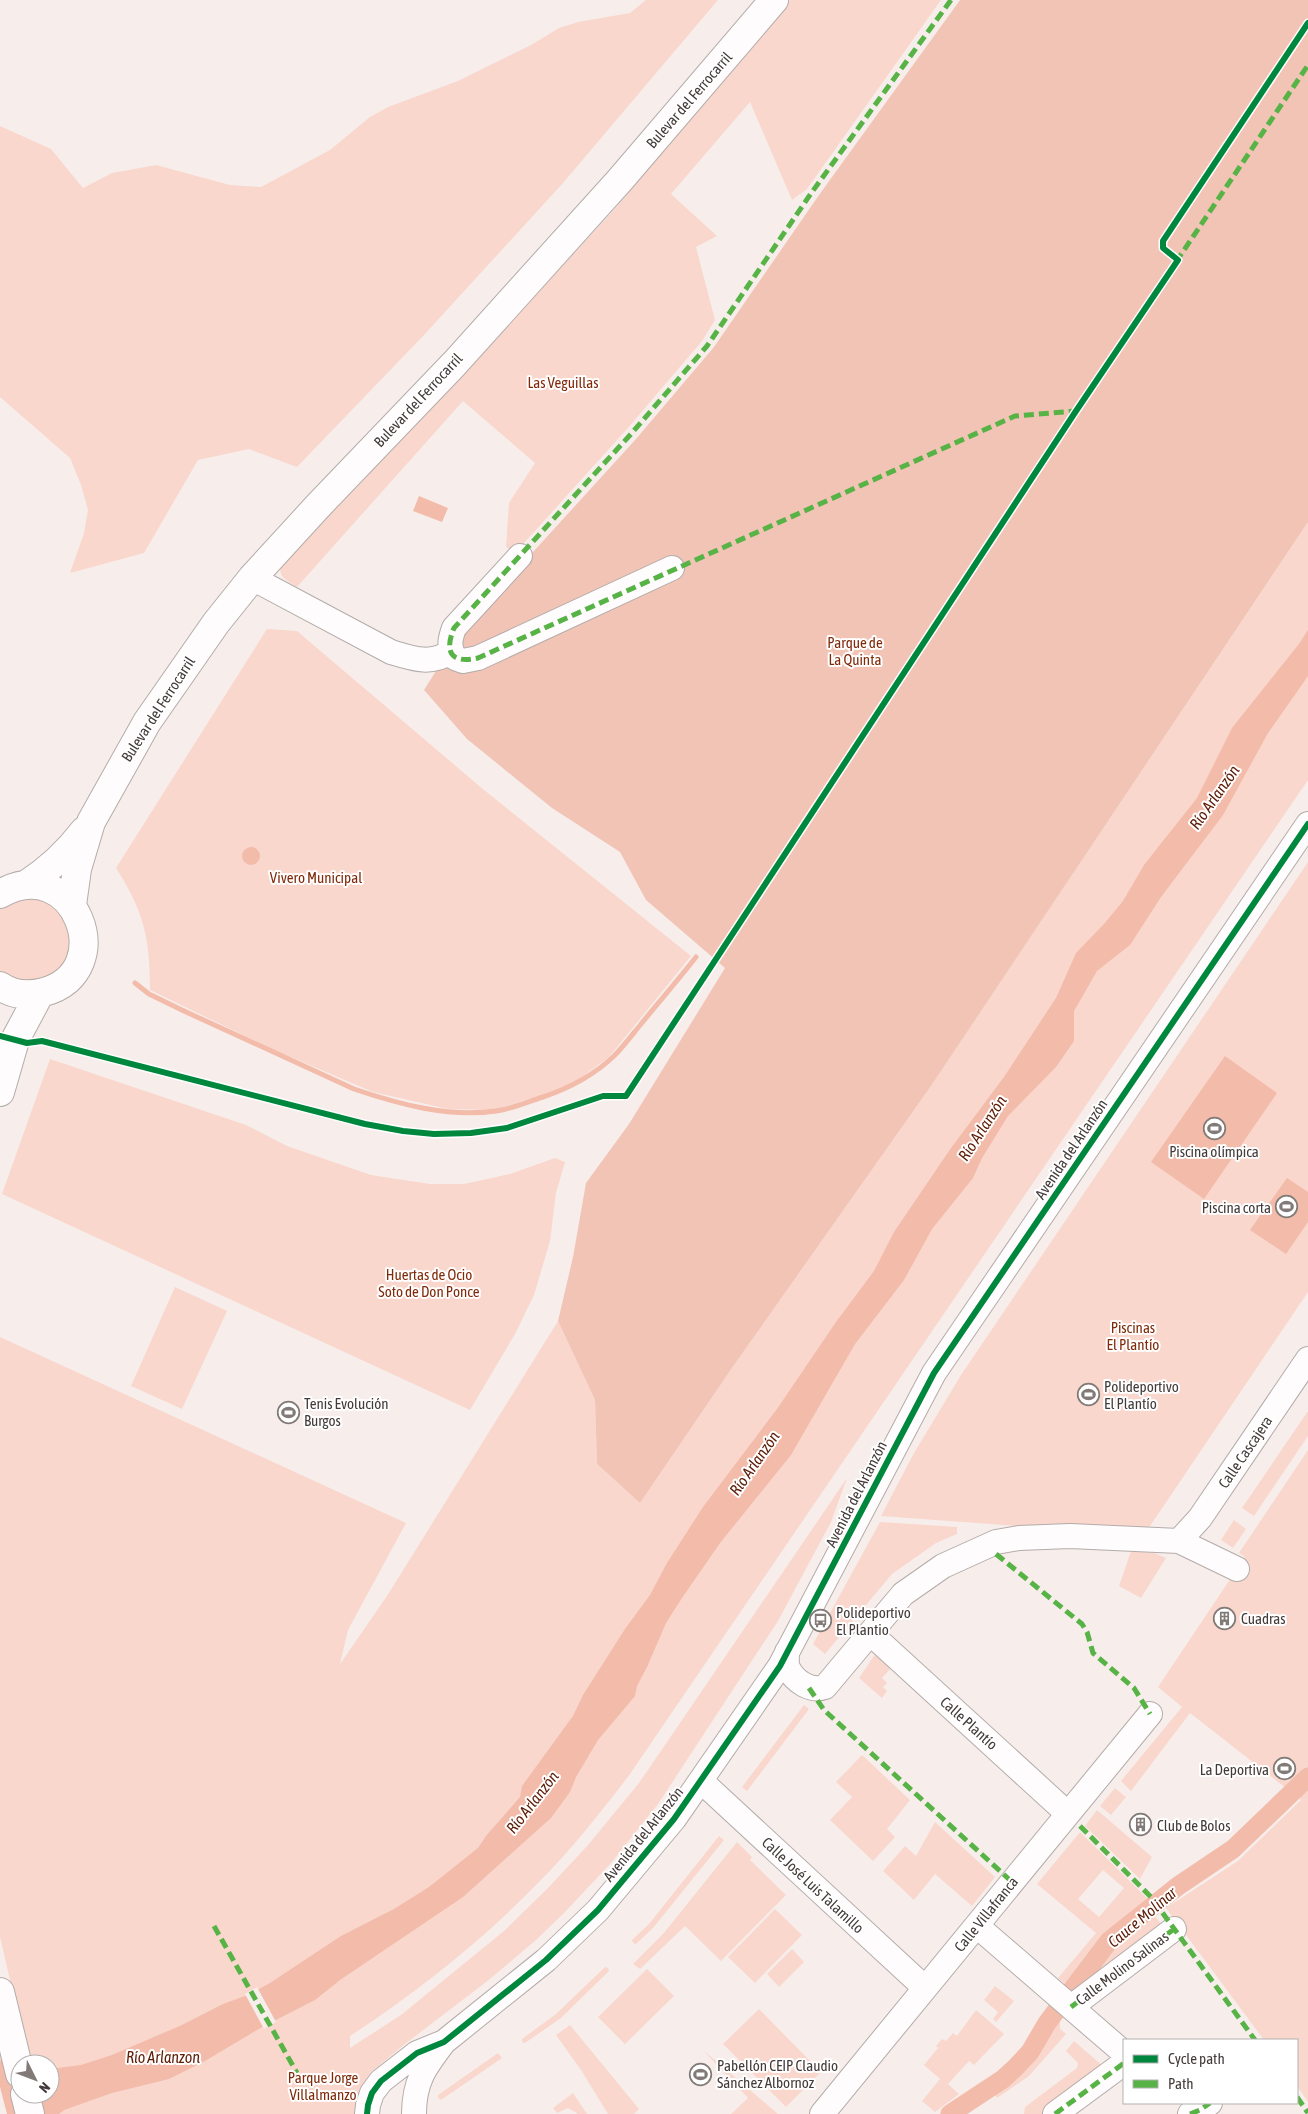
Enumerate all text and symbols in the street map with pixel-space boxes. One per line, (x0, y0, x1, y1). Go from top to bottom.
street label: Bulevar del Ferrocarril (643, 49, 735, 151)
street label: Bulevar del Ferrocarril (370, 350, 466, 450)
park label: Las Veguillas (527, 374, 599, 391)
park label: Parque de La Quinta (827, 634, 883, 668)
street label: Bulevar del Ferrocarril (118, 653, 198, 765)
water label: Río Arlanzón (1185, 761, 1243, 832)
park label: Vivero Municipal (270, 869, 362, 886)
water label: Río Arlanzón (954, 1092, 1010, 1164)
street label: Avenida del Arlanzón (1031, 1096, 1111, 1202)
sports icon: Piscina olímpica (1202, 1116, 1226, 1140)
place label: Piscina olímpica (1169, 1143, 1259, 1160)
sports icon: Piscina corta (1275, 1195, 1299, 1219)
place label: Piscina corta (1202, 1199, 1271, 1216)
park label: Huertas de Ocio Soto de Don Ponce (378, 1266, 480, 1300)
park label: Piscinas El Plantío (1107, 1319, 1159, 1353)
place label: Polideportivo El Plantío (1104, 1378, 1179, 1412)
sports icon: Polideportivo El Plantío (1076, 1383, 1100, 1407)
place label: Tenis Evolución Burgos (304, 1395, 389, 1429)
sports icon: Tenis Evolución Burgos (276, 1400, 300, 1424)
street label: Calle Cascajera (1215, 1413, 1275, 1491)
water label: Río Arlanzón (725, 1427, 783, 1498)
street label: Avenida del Arlanzón (822, 1438, 890, 1550)
place label: Polideportivo El Plantio (836, 1604, 911, 1638)
building icon: Cuadras (1213, 1606, 1237, 1630)
bus stop icon: Polideportivo El Plantio (808, 1609, 832, 1633)
place label: Cuadras (1241, 1610, 1285, 1627)
street label: Calle Plantío (937, 1693, 1001, 1753)
sports icon: La Deportiva (1273, 1757, 1297, 1781)
place label: La Deportiva (1200, 1761, 1269, 1778)
water label: Río Arlanzón (502, 1767, 562, 1837)
street label: Avenida del Arlanzón (600, 1783, 686, 1885)
building icon: Club de Bolos (1129, 1813, 1153, 1837)
place label: Club de Bolos (1157, 1817, 1230, 1834)
street label: Calle José Luis Talamillo (759, 1833, 867, 1937)
street label: Calle Villafranca (951, 1873, 1021, 1955)
water label: Cauce Molinar (1104, 1882, 1181, 1951)
street label: Calle Molino Salinas (1072, 1928, 1172, 2008)
legend (1123, 2039, 1298, 2104)
water label: Río Arlanzon (126, 2048, 200, 2066)
text: Cycle path (1168, 2050, 1225, 2067)
north arrow (10, 2054, 60, 2104)
place label: Pabellón CEIP Claudio Sánchez Albornoz (717, 2057, 838, 2091)
sports icon: Pabellón CEIP Claudio Sánchez Albornoz (689, 2062, 713, 2086)
park label: Parque Jorge Villalmanzo (288, 2069, 358, 2103)
text: Path (1168, 2075, 1194, 2092)
text: N (36, 2079, 53, 2096)

